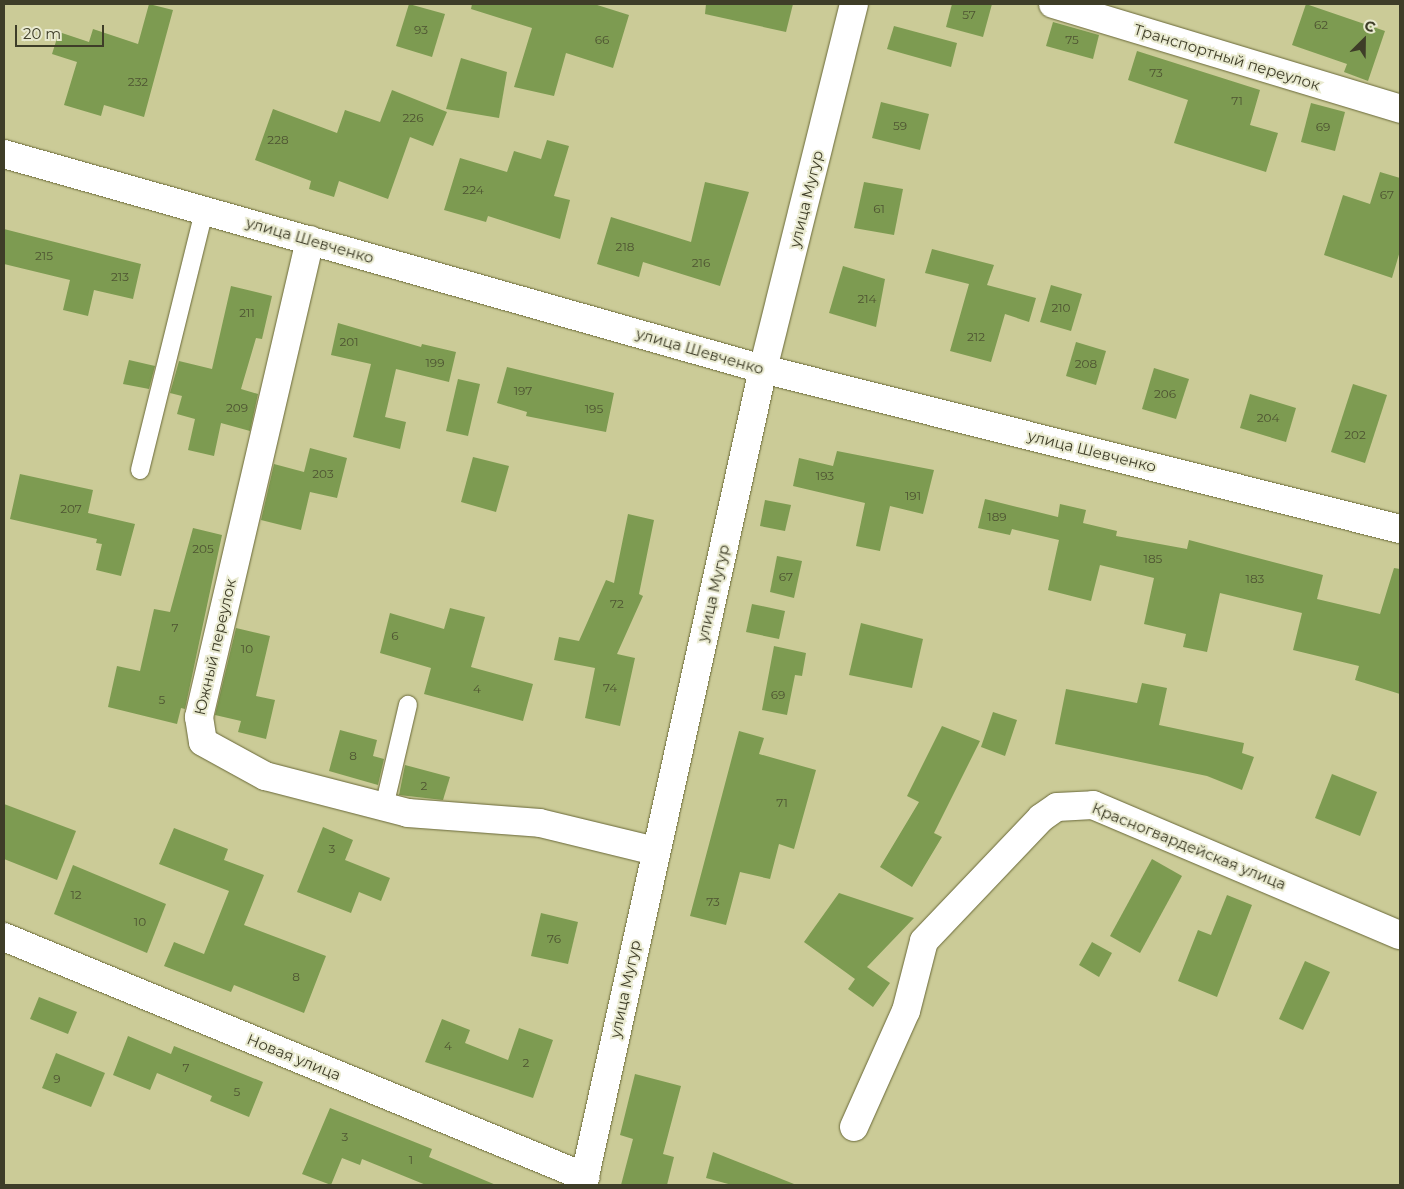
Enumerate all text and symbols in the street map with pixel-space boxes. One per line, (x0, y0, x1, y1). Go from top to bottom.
house number: 57 (962, 8, 976, 22)
scale bar (18, 15, 106, 47)
north arrow (1339, 15, 1389, 65)
text: С (1362, 16, 1378, 36)
house number: 62 (1314, 18, 1328, 32)
street label: Транспортный переулок (1132, 20, 1322, 94)
house number: 93 (414, 23, 428, 37)
text: 20 m (23, 24, 61, 43)
house number: 66 (595, 33, 609, 47)
house number: 75 (1065, 33, 1079, 47)
house number: 73 (1149, 66, 1163, 80)
house number: 232 (128, 75, 148, 89)
house number: 71 (1231, 94, 1243, 108)
house number: 226 (403, 111, 423, 125)
house number: 59 (893, 119, 907, 133)
house number: 69 (1316, 120, 1330, 134)
house number: 228 (267, 133, 289, 147)
street label: улица Мугур (785, 149, 827, 249)
house number: 224 (462, 183, 484, 197)
house number: 67 (1380, 188, 1394, 202)
house number: 61 (873, 202, 885, 216)
street label: улица Шевченко (244, 213, 376, 267)
house number: 218 (616, 240, 634, 254)
house number: 215 (35, 249, 53, 263)
house number: 216 (692, 256, 710, 270)
house number: 213 (111, 270, 129, 284)
house number: 214 (857, 292, 877, 306)
house number: 210 (1051, 301, 1071, 315)
house number: 211 (239, 306, 255, 320)
street label: улица Шевченко (634, 324, 766, 378)
house number: 212 (967, 330, 985, 344)
house number: 201 (339, 335, 359, 349)
house number: 199 (426, 356, 444, 370)
house number: 208 (1075, 357, 1097, 371)
house number: 197 (514, 384, 532, 398)
house number: 206 (1154, 387, 1176, 401)
house number: 209 (226, 401, 248, 415)
house number: 195 (585, 402, 603, 416)
house number: 204 (1257, 411, 1279, 425)
street label: улица Шевченко (1026, 426, 1158, 476)
house number: 202 (1344, 428, 1366, 442)
house number: 203 (312, 467, 334, 481)
house number: 193 (816, 469, 834, 483)
house number: 191 (905, 489, 921, 503)
house number: 207 (60, 502, 82, 516)
house number: 189 (987, 510, 1007, 524)
house number: 205 (192, 542, 214, 556)
street label: улица Мугур (693, 543, 733, 643)
house number: 185 (1144, 552, 1162, 566)
house number: 67 (779, 570, 793, 584)
house number: 183 (1246, 572, 1264, 586)
street label: Южный переулок (191, 577, 239, 717)
house number: 72 (610, 597, 624, 611)
house number: 7 (171, 621, 179, 635)
house number: 6 (391, 629, 399, 643)
house number: 10 (241, 642, 253, 656)
house number: 74 (603, 681, 617, 695)
house number: 4 (473, 682, 481, 696)
house number: 69 (771, 688, 785, 702)
house number: 5 (159, 693, 165, 707)
house number: 8 (349, 749, 357, 763)
house number: 2 (421, 779, 427, 793)
house number: 71 (776, 796, 788, 810)
street label: Красногвардейская улица (1089, 799, 1289, 893)
house number: 3 (329, 842, 335, 856)
house number: 12 (70, 888, 82, 902)
house number: 73 (706, 895, 720, 909)
house number: 10 (134, 915, 146, 929)
house number: 76 (547, 932, 561, 946)
street label: улица Мугур (606, 939, 644, 1039)
house number: 8 (292, 970, 300, 984)
street label: Новая улица (244, 1030, 344, 1084)
house number: 4 (444, 1039, 452, 1053)
house number: 2 (523, 1056, 529, 1070)
house number: 7 (182, 1061, 190, 1075)
house number: 9 (53, 1072, 61, 1086)
house number: 5 (234, 1085, 240, 1099)
house number: 3 (342, 1130, 348, 1144)
house number: 1 (409, 1153, 413, 1167)

